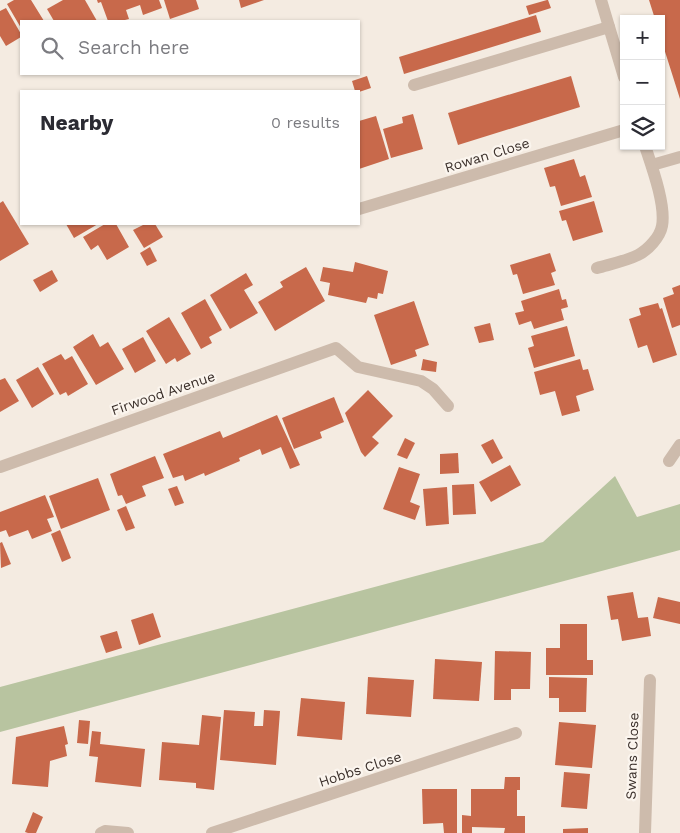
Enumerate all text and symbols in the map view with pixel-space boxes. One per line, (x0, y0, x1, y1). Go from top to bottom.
map controls (620, 15, 665, 150)
button: + (620, 15, 665, 60)
search box (20, 20, 360, 75)
icon: search (38, 34, 66, 62)
text: Search here (78, 36, 189, 59)
button: − (620, 60, 665, 105)
button: layers (620, 105, 665, 150)
text: Nearby (40, 110, 113, 135)
text: 0 results (271, 113, 340, 132)
street label: Rowan Close (443, 134, 531, 176)
street label: Firwood Avenue (109, 368, 217, 418)
street label: Swans Close (622, 712, 642, 800)
street label: Hobbs Close (317, 748, 403, 790)

